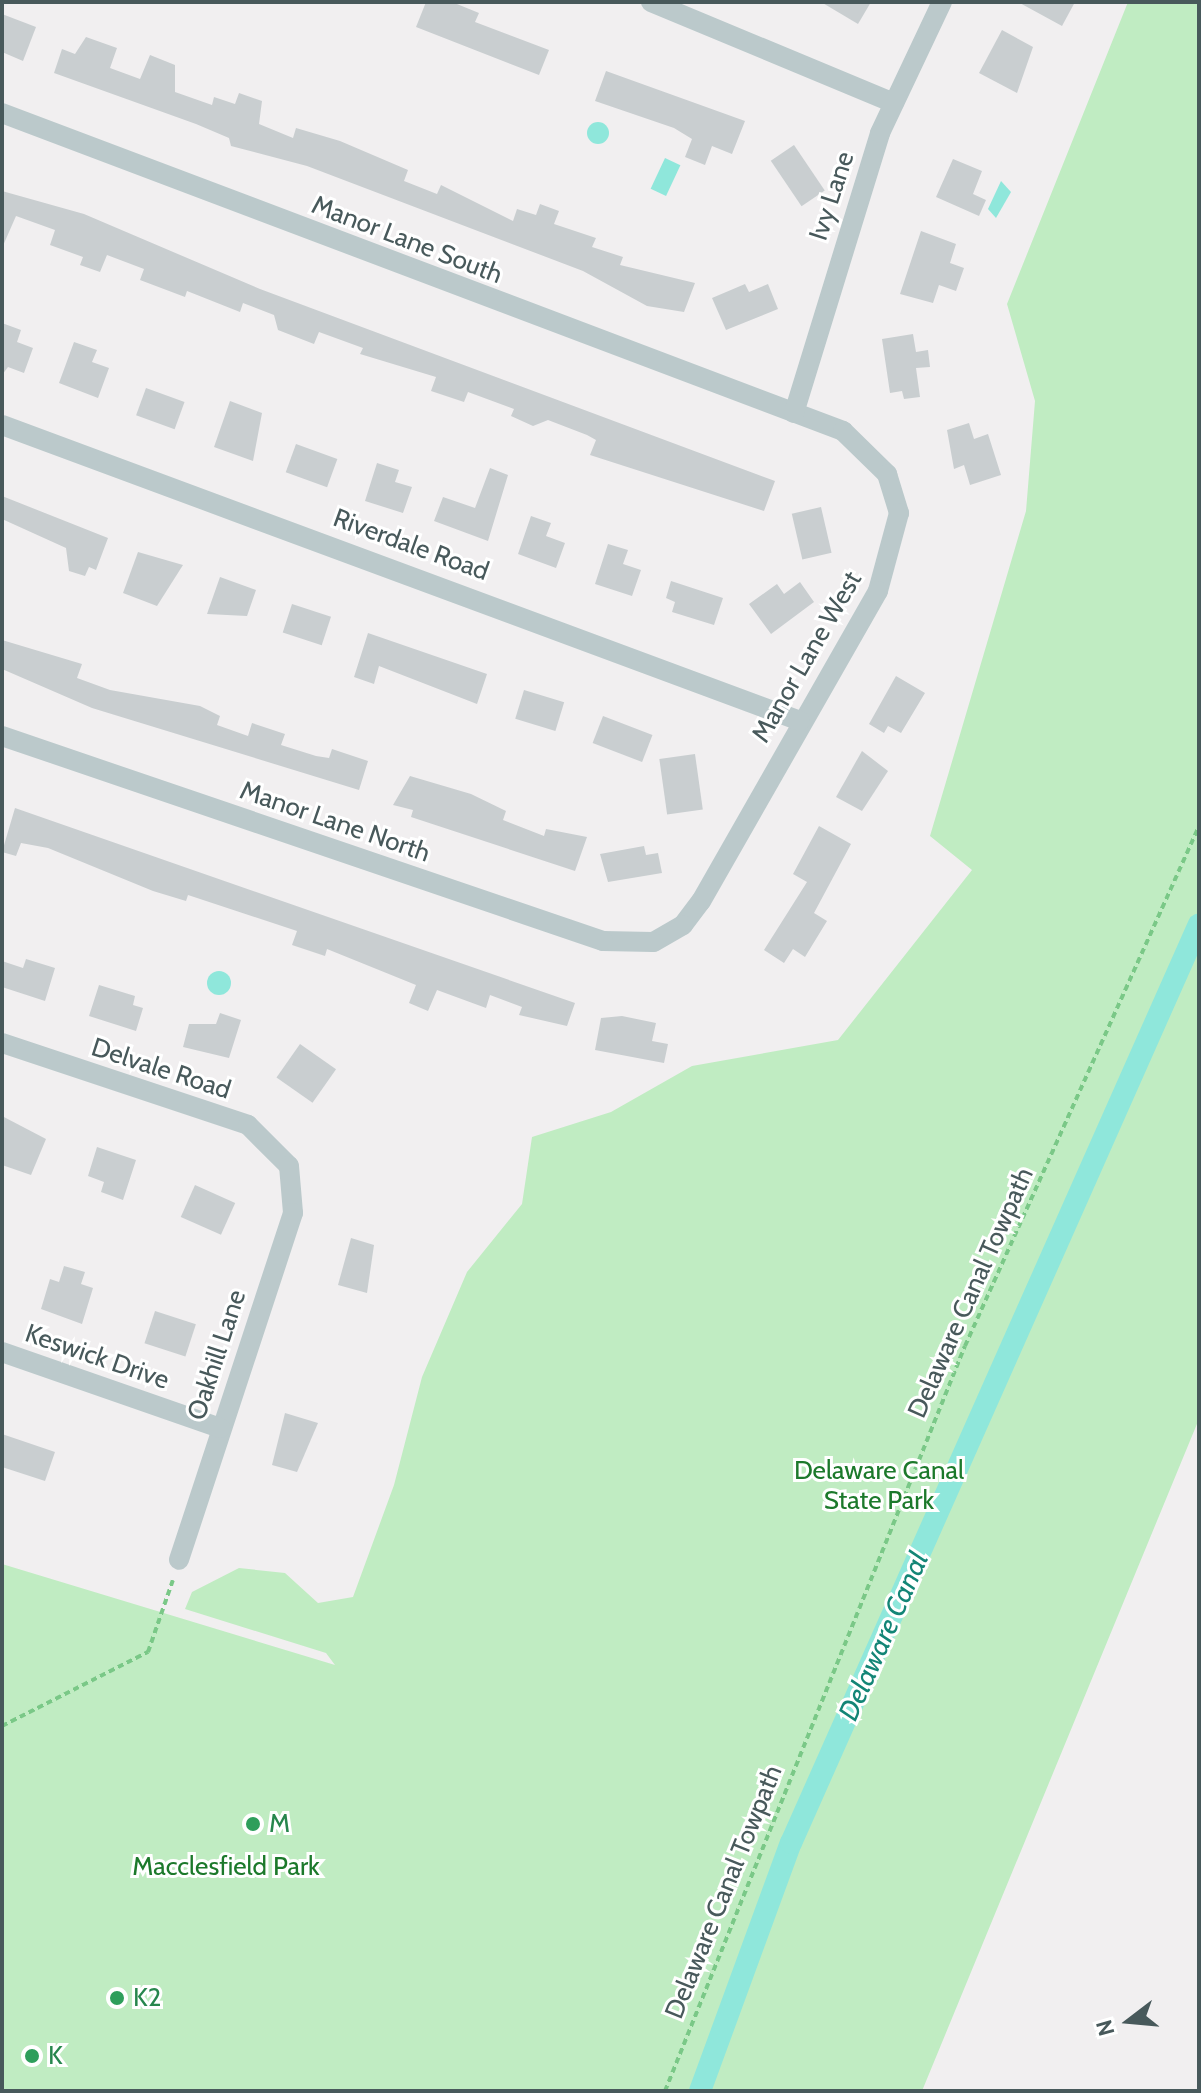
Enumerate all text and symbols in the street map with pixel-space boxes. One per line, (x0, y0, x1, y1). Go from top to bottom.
street label: Ivy Lane (803, 148, 861, 244)
street label: Manor Lane South (307, 189, 507, 291)
street label: Riverdale Road (329, 502, 493, 588)
street label: Manor Lane West (746, 566, 868, 748)
street label: Manor Lane North (236, 775, 434, 869)
street label: Delvale Road (87, 1032, 235, 1106)
street label: Delaware Canal Towpath (902, 1163, 1040, 1423)
street label: Oakhill Lane (181, 1286, 253, 1424)
street label: Keswick Drive (21, 1318, 173, 1396)
park label: Delaware Canal State Park (794, 1455, 964, 1516)
water label: Delaware Canal (831, 1547, 935, 1725)
street label: Delaware Canal Towpath (659, 1761, 789, 2023)
place label: M (269, 1808, 290, 1840)
marker: M (244, 1815, 262, 1833)
park label: Macclesfield Park (132, 1851, 320, 1883)
north arrow (1089, 1981, 1169, 2061)
place label: K2 (133, 1982, 161, 2014)
marker: K2 (108, 1989, 126, 2007)
text: N (1090, 2017, 1121, 2039)
place label: K (48, 2040, 63, 2072)
marker: K (23, 2047, 41, 2065)

